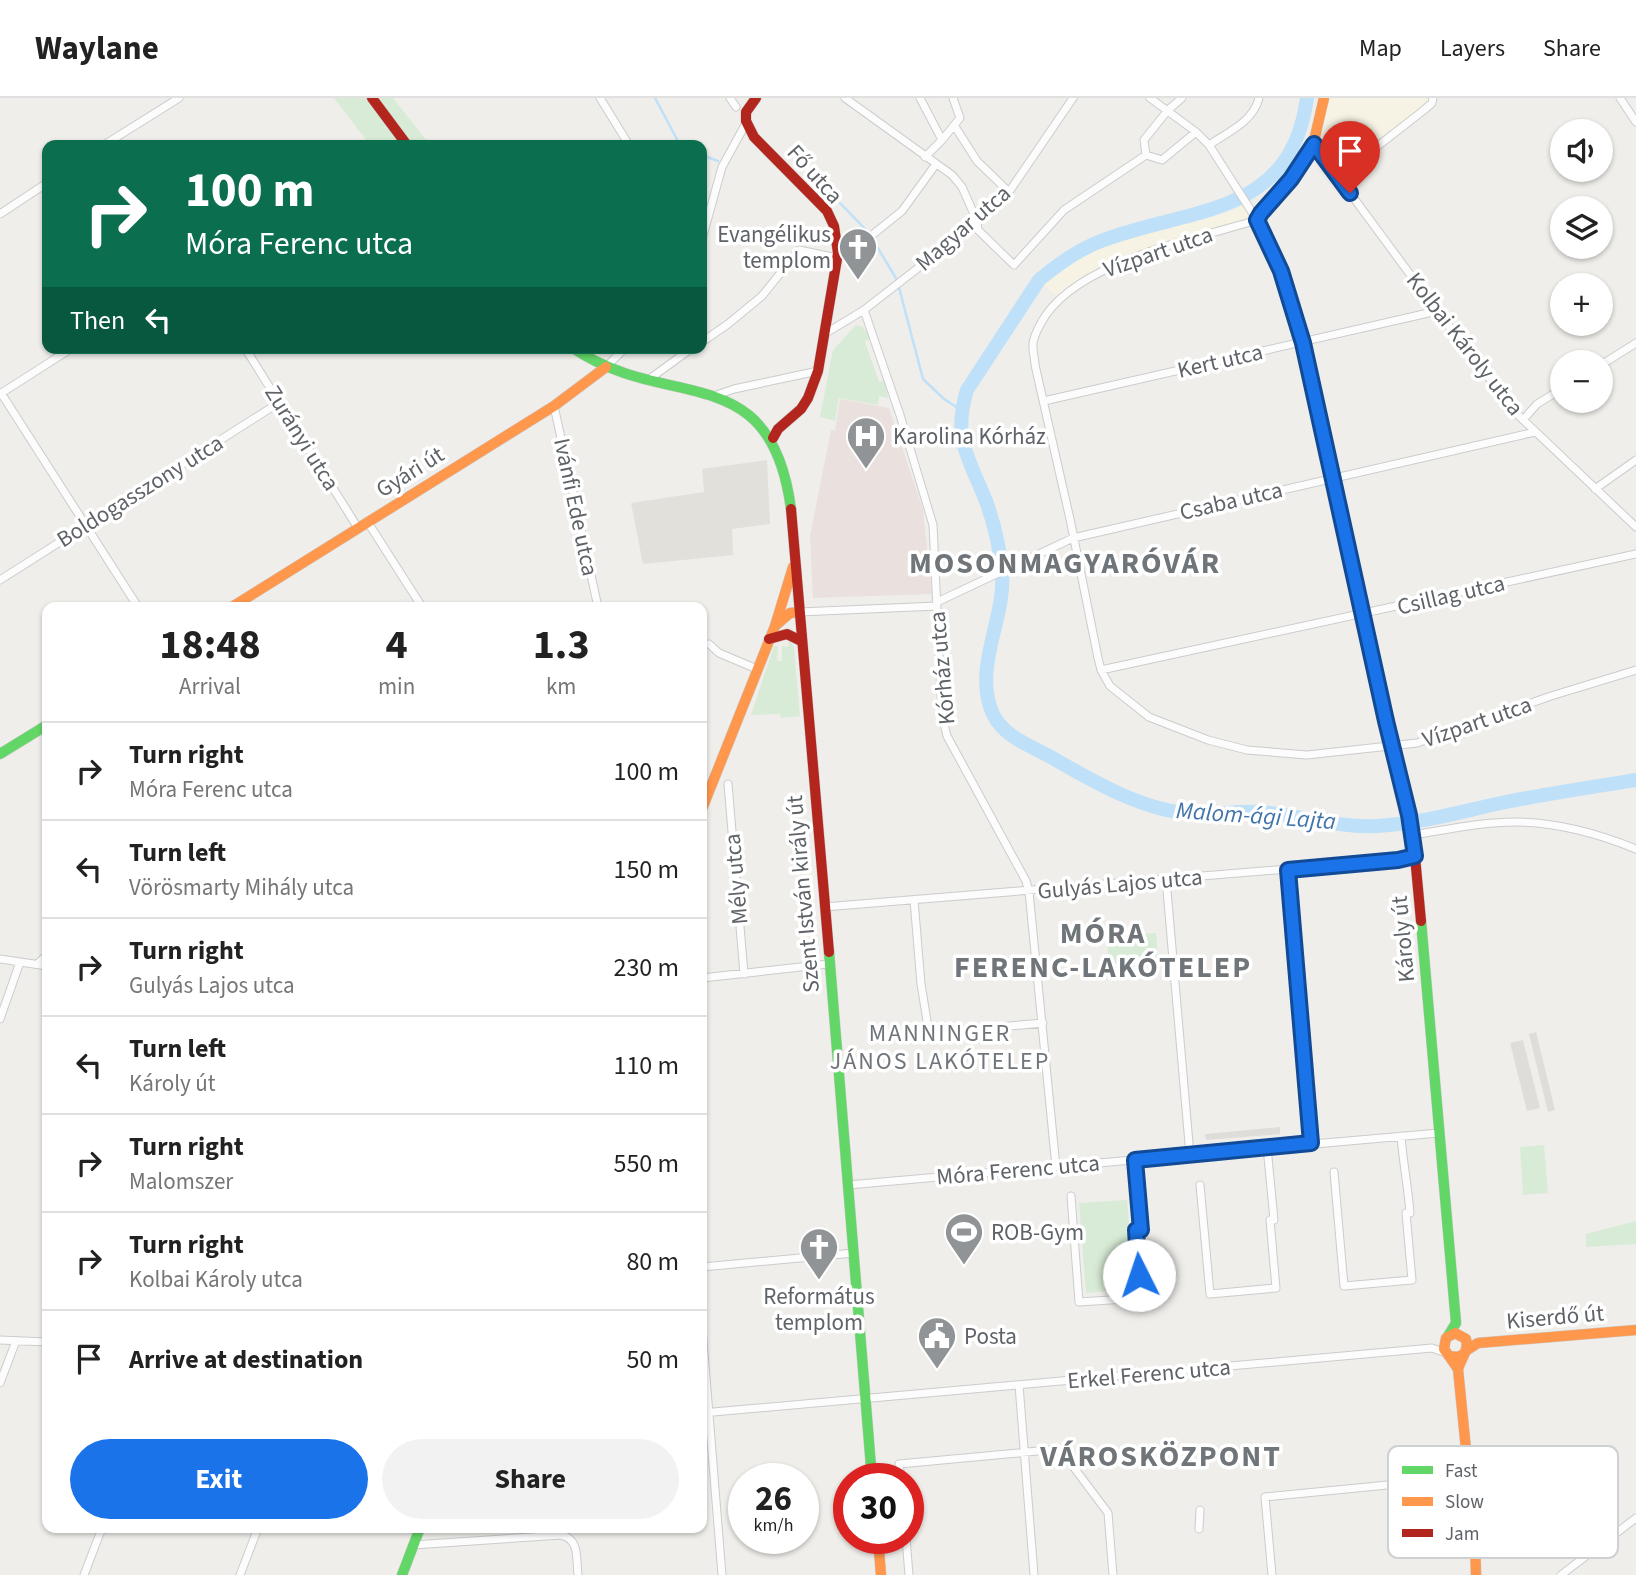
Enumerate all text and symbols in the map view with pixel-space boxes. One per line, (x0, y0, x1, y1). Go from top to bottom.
text: Waylane (35, 25, 159, 72)
text: Map (1359, 31, 1402, 66)
text: Layers (1440, 31, 1505, 66)
text: Share (1543, 31, 1601, 66)
map controls (1550, 119, 1613, 413)
button: sound (1550, 119, 1613, 182)
pin (1320, 121, 1380, 193)
icon: arrive (1331, 132, 1369, 170)
street label: Fő utca (779, 137, 851, 211)
text: 100 m (185, 156, 314, 226)
icon: right (70, 168, 161, 259)
street label: Magyar utca (908, 177, 1018, 279)
button: layers (1550, 196, 1613, 259)
place label: Evangélikus templom (717, 218, 831, 277)
street label: Vízpart utca (1099, 218, 1217, 286)
text: Móra Ferenc utca (185, 221, 413, 267)
church icon: Evangélikus templom (837, 226, 879, 281)
street label: Kolbai Károly utca (1398, 265, 1532, 423)
button: + (1550, 273, 1613, 336)
icon: left (139, 301, 177, 339)
text: Then (70, 302, 125, 339)
street label: Kert utca (1174, 335, 1266, 387)
button: − (1550, 350, 1613, 413)
street label: Zurányi utca (257, 379, 347, 497)
hospital icon: Karolina Kórház (845, 415, 887, 470)
place label: Karolina Kórház (893, 420, 1046, 453)
street label: Boldogasszony utca (50, 426, 230, 556)
street label: Ivánfi Ede utca (545, 435, 607, 579)
street label: Gyári út (370, 438, 451, 506)
street label: Csaba utca (1176, 473, 1286, 529)
district label: MOSONMAGYARÓVÁR (909, 542, 1221, 585)
street label: Csillag utca (1394, 567, 1508, 623)
street label: Kórház utca (921, 610, 963, 726)
text: 18:48 (159, 615, 261, 675)
text: 4 (386, 615, 408, 675)
text: 1.3 (533, 615, 590, 675)
text: Arrival (179, 670, 241, 703)
text: min (378, 670, 415, 703)
text: km (546, 670, 576, 703)
street label: Vízpart utca (1418, 688, 1536, 756)
text: Turn right (129, 736, 244, 773)
icon: right (70, 752, 108, 790)
text: 100 m (613, 753, 679, 790)
text: Móra Ferenc utca (129, 773, 293, 806)
water label: Malom-ági Lajta (1175, 793, 1337, 839)
street label: Szent István király út (778, 794, 828, 994)
street label: Mély utca (716, 832, 756, 926)
text: Turn left (129, 834, 226, 871)
icon: left (70, 850, 108, 888)
text: 150 m (613, 851, 679, 888)
street label: Gulyás Lajos utca (1036, 860, 1204, 908)
text: Vörösmarty Mihály utca (129, 871, 354, 904)
street label: Károly út (1383, 894, 1423, 984)
district label: MÓRA FERENC-LAKÓTELEP (954, 912, 1252, 989)
text: Turn right (129, 932, 244, 969)
icon: right (70, 948, 108, 986)
text: 230 m (613, 949, 679, 986)
text: Gulyás Lajos utca (129, 969, 295, 1002)
district label: MANNINGER JÁNOS LAKÓTELEP (830, 1016, 1050, 1079)
text: Turn left (129, 1030, 226, 1067)
icon: left (70, 1046, 108, 1084)
text: 110 m (613, 1047, 679, 1084)
text: Károly út (129, 1067, 216, 1100)
text: Turn right (129, 1128, 244, 1165)
icon: right (70, 1144, 108, 1182)
text: 550 m (613, 1145, 679, 1182)
street label: Móra Ferenc utca (935, 1146, 1101, 1194)
text: Malomszer (129, 1165, 233, 1198)
sports icon: ROB-Gym (943, 1211, 985, 1266)
place label: ROB-Gym (991, 1216, 1084, 1249)
text: Turn right (129, 1226, 244, 1263)
church icon: Református templom (798, 1226, 840, 1281)
position arrow (1102, 1238, 1176, 1312)
icon: right (70, 1242, 108, 1280)
text: 80 m (626, 1243, 679, 1280)
text: Kolbai Károly utca (129, 1263, 303, 1296)
place label: Református templom (763, 1280, 875, 1339)
street label: Kiserdő út (1505, 1296, 1605, 1338)
public building icon: Posta (916, 1315, 958, 1370)
place label: Posta (964, 1320, 1017, 1353)
icon: arrive (70, 1340, 108, 1378)
text: Arrive at destination (129, 1341, 363, 1378)
text: 50 m (626, 1341, 679, 1378)
street label: Erkel Ferenc utca (1066, 1350, 1232, 1398)
district label: VÁROSKÖZPONT (1039, 1435, 1282, 1478)
button: Exit (70, 1439, 368, 1519)
button: Share (382, 1439, 679, 1519)
legend (1388, 1446, 1618, 1558)
text: Fast (1445, 1458, 1478, 1485)
speed limit sign: 30 (833, 1463, 924, 1554)
text: 26 (755, 1474, 792, 1524)
text: Slow (1445, 1489, 1484, 1516)
text: km/h (754, 1513, 793, 1538)
text: Jam (1445, 1521, 1479, 1548)

